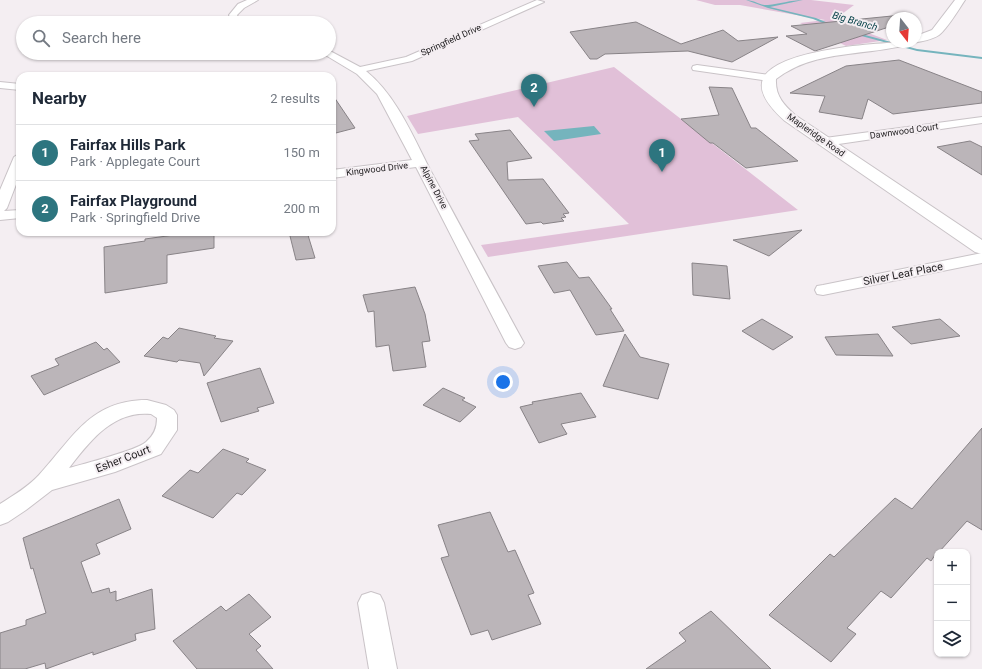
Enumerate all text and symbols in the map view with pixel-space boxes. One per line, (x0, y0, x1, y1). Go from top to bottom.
water label: Big Branch (831, 9, 879, 33)
north arrow (886, 12, 922, 48)
search box (16, 16, 336, 60)
street label: Springfield Drive (419, 22, 483, 58)
icon: search (30, 27, 52, 49)
text: Search here (62, 29, 141, 47)
pin: 2 (521, 74, 547, 107)
text: Nearby (32, 88, 87, 108)
text: 2 results (270, 91, 320, 106)
street label: Mapleridge Road (785, 111, 847, 159)
street label: Dawnwood Court (869, 121, 939, 141)
text: Fairfax Hills Park (70, 136, 185, 154)
pin: 1 (649, 139, 675, 172)
text: 1 (41, 145, 49, 160)
text: 150 m (283, 145, 320, 160)
text: Park · Applegate Court (70, 154, 200, 169)
street label: Kingwood Drive (345, 160, 409, 178)
street label: Alpine Drive (418, 164, 450, 211)
text: Fairfax Playground (70, 192, 197, 210)
text: 2 (41, 201, 49, 216)
text: 200 m (283, 201, 320, 216)
text: Park · Springfield Drive (70, 210, 200, 225)
street label: Silver Leaf Place (862, 260, 944, 288)
your location (493, 372, 513, 392)
street label: Esher Court (94, 443, 152, 475)
map controls (934, 549, 970, 657)
button: + (934, 549, 970, 585)
button: − (934, 585, 970, 621)
button: layers (934, 621, 970, 657)

